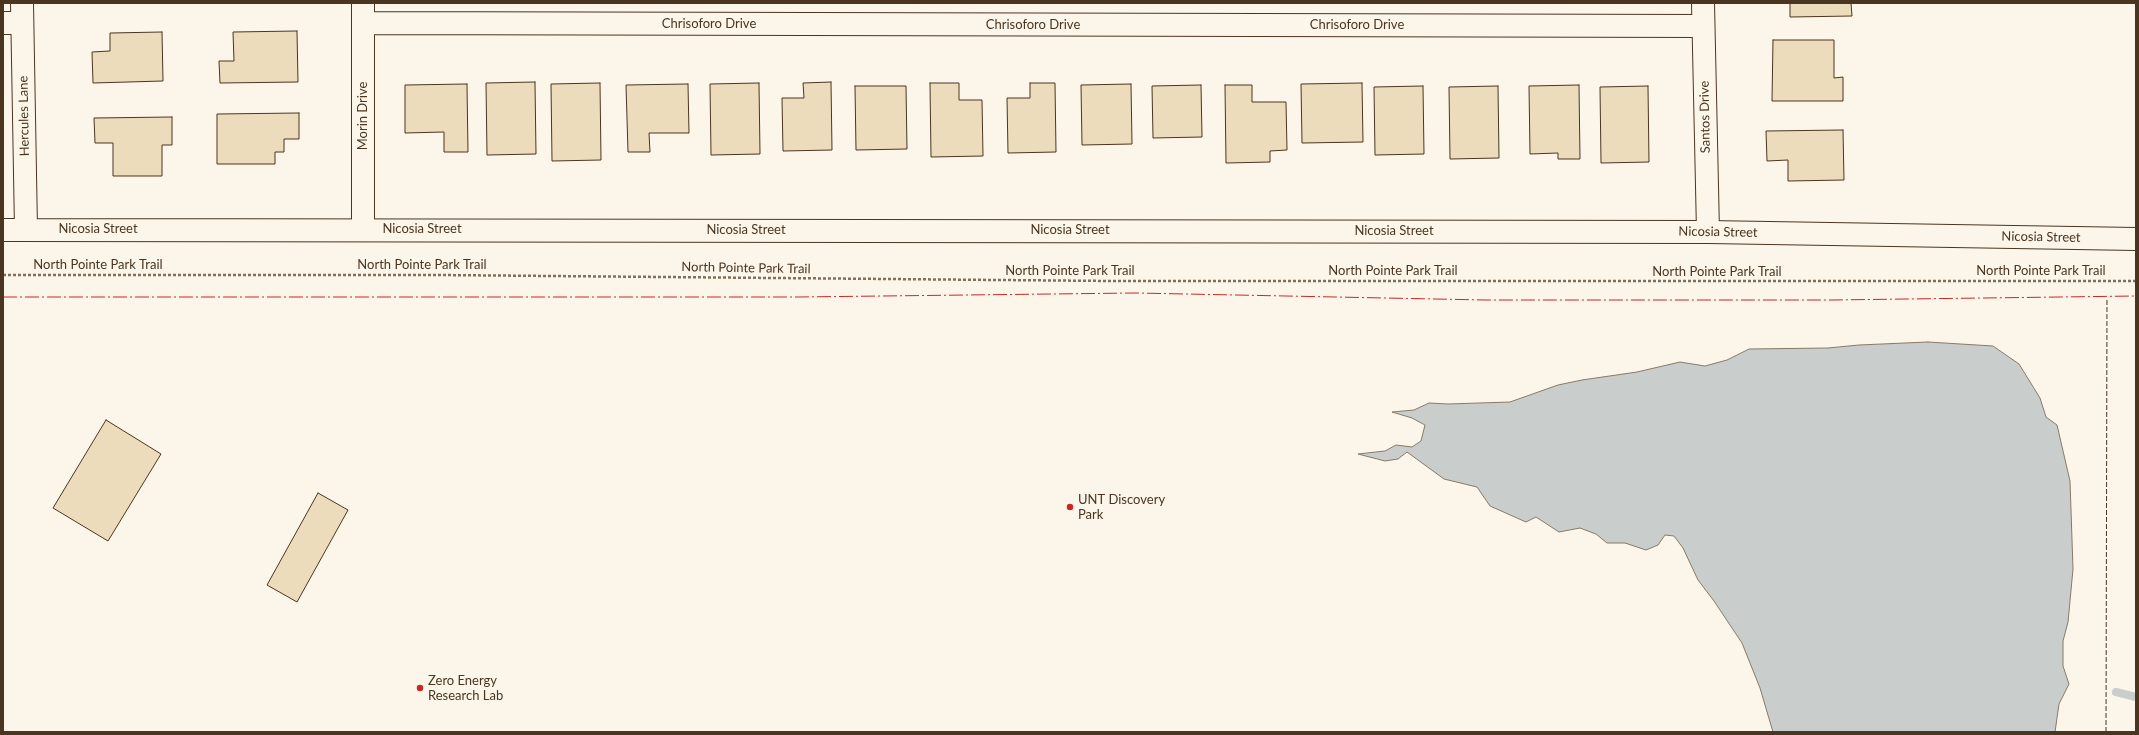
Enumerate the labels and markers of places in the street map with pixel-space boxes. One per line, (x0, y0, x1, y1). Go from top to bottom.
place label: UNT Discovery Park (1078, 492, 1165, 523)
marker: UNT Discovery Park (1065, 502, 1075, 512)
place label: Zero Energy Research Lab (428, 673, 503, 704)
marker: Zero Energy Research Lab (415, 683, 425, 693)

